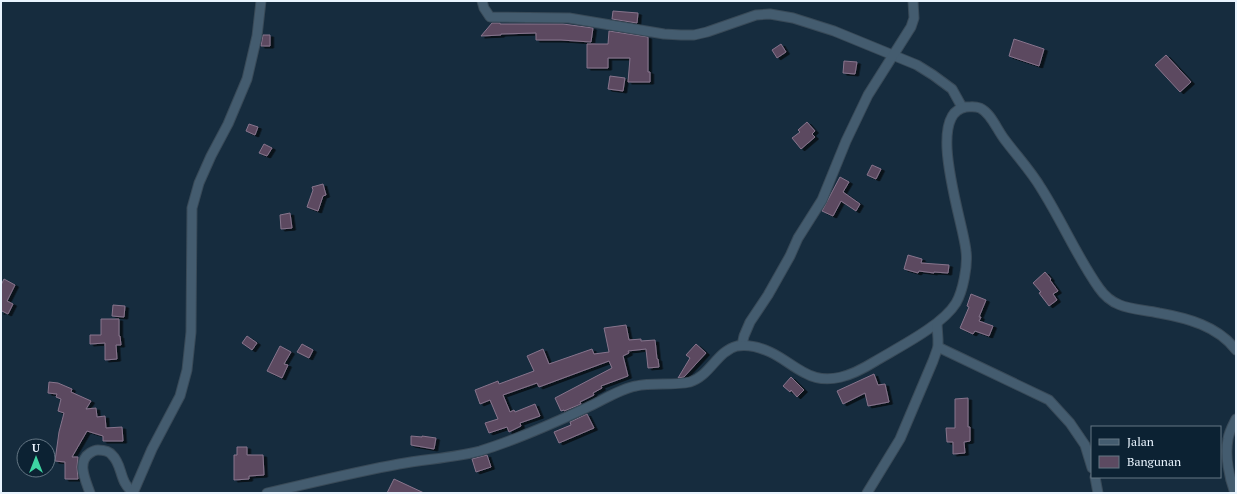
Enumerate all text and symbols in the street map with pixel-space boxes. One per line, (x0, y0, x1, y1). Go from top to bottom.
legend (1091, 426, 1221, 478)
text: Jalan (1127, 434, 1154, 449)
north arrow (16, 438, 56, 478)
text: U (32, 441, 40, 455)
text: Bangunan (1127, 454, 1181, 469)

